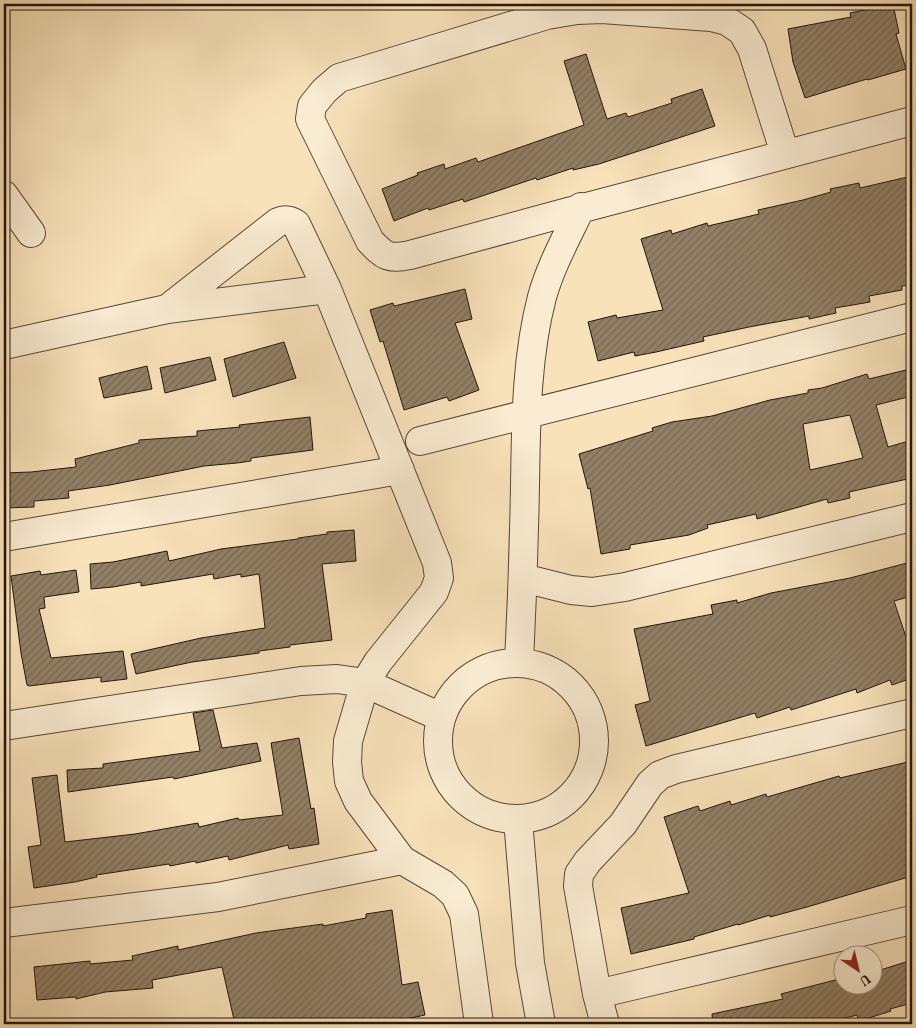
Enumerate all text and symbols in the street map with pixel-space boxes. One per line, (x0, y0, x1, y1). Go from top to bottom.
north arrow (834, 946, 884, 996)
text: U (855, 969, 874, 990)

